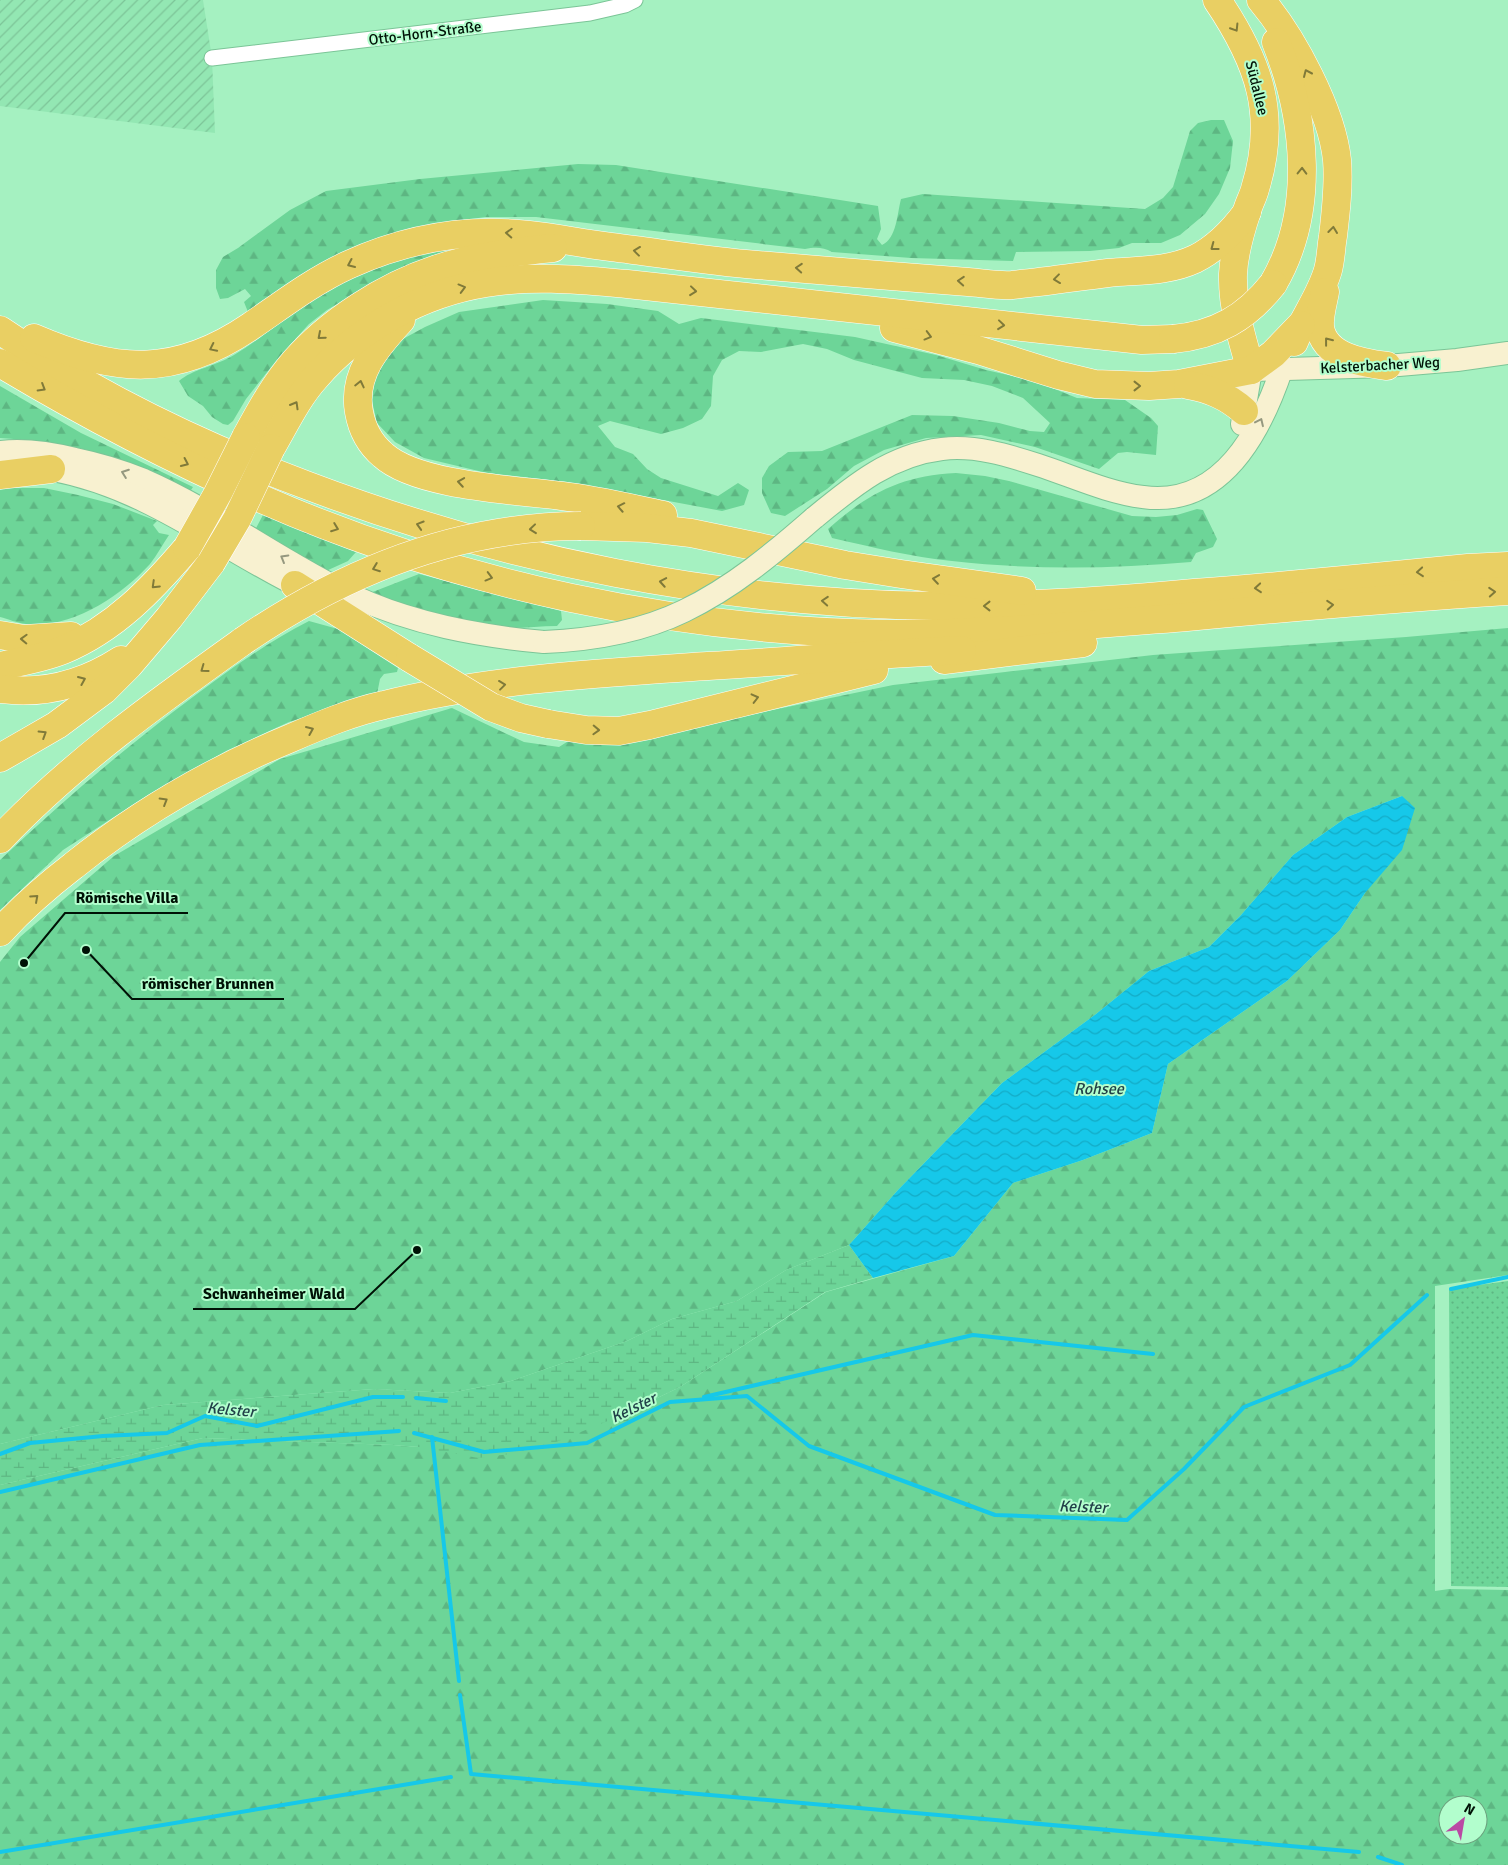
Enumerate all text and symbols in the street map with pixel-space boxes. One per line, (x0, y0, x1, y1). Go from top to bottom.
street label: Otto-Horn-Straße (367, 17, 483, 49)
one-way arrow (1229, 23, 1239, 32)
street label: Südallee (1242, 59, 1272, 117)
one-way arrow (1303, 69, 1314, 78)
one-way arrow (1296, 167, 1307, 175)
one-way arrow (1327, 226, 1338, 234)
one-way arrow (505, 228, 513, 239)
one-way arrow (1210, 241, 1220, 250)
one-way arrow (633, 246, 641, 257)
one-way arrow (347, 257, 356, 268)
one-way arrow (794, 263, 802, 274)
one-way arrow (1053, 273, 1061, 284)
one-way arrow (956, 276, 964, 287)
one-way arrow (457, 284, 465, 294)
one-way arrow (689, 285, 697, 296)
one-way arrow (997, 319, 1005, 330)
one-way arrow (318, 330, 327, 339)
one-way arrow (924, 330, 932, 341)
one-way arrow (1326, 338, 1334, 347)
one-way arrow (209, 342, 218, 353)
street label: Kelsterbacher Weg (1320, 353, 1440, 377)
one-way arrow (354, 379, 365, 388)
one-way arrow (36, 381, 45, 391)
one-way arrow (1134, 381, 1141, 391)
one-way arrow (289, 402, 299, 411)
one-way arrow (1254, 418, 1265, 427)
one-way arrow (180, 457, 189, 468)
one-way arrow (121, 469, 130, 479)
one-way arrow (456, 478, 465, 488)
one-way arrow (617, 502, 626, 512)
one-way arrow (416, 520, 425, 530)
one-way arrow (330, 522, 338, 532)
one-way arrow (528, 523, 536, 534)
one-way arrow (280, 554, 289, 564)
one-way arrow (372, 562, 381, 573)
one-way arrow (1416, 567, 1424, 578)
one-way arrow (485, 572, 493, 582)
one-way arrow (931, 575, 940, 585)
one-way arrow (659, 577, 668, 587)
one-way arrow (152, 579, 161, 588)
one-way arrow (1254, 582, 1262, 593)
one-way arrow (1488, 587, 1496, 598)
one-way arrow (820, 595, 828, 606)
one-way arrow (1326, 599, 1334, 610)
one-way arrow (983, 601, 990, 611)
one-way arrow (20, 633, 28, 644)
one-way arrow (200, 663, 210, 672)
one-way arrow (77, 676, 86, 687)
one-way arrow (498, 680, 506, 690)
one-way arrow (750, 694, 758, 704)
one-way arrow (305, 725, 314, 736)
one-way arrow (593, 725, 601, 735)
one-way arrow (37, 731, 46, 740)
one-way arrow (159, 797, 168, 807)
callout: Römische Villa (65, 882, 188, 913)
text: Römische Villa (75, 888, 179, 908)
one-way arrow (29, 895, 38, 904)
callout: römischer Brunnen (132, 968, 284, 999)
text: römischer Brunnen (142, 974, 274, 994)
water label: Rohsee (1074, 1079, 1125, 1099)
callout: Schwanheimer Wald (193, 1278, 355, 1309)
text: Schwanheimer Wald (203, 1284, 345, 1304)
water label: Kelster (607, 1387, 661, 1427)
water label: Kelster (206, 1398, 258, 1422)
water label: Kelster (1058, 1496, 1110, 1518)
north arrow (1438, 1795, 1488, 1845)
text: N (1461, 1799, 1478, 1819)

